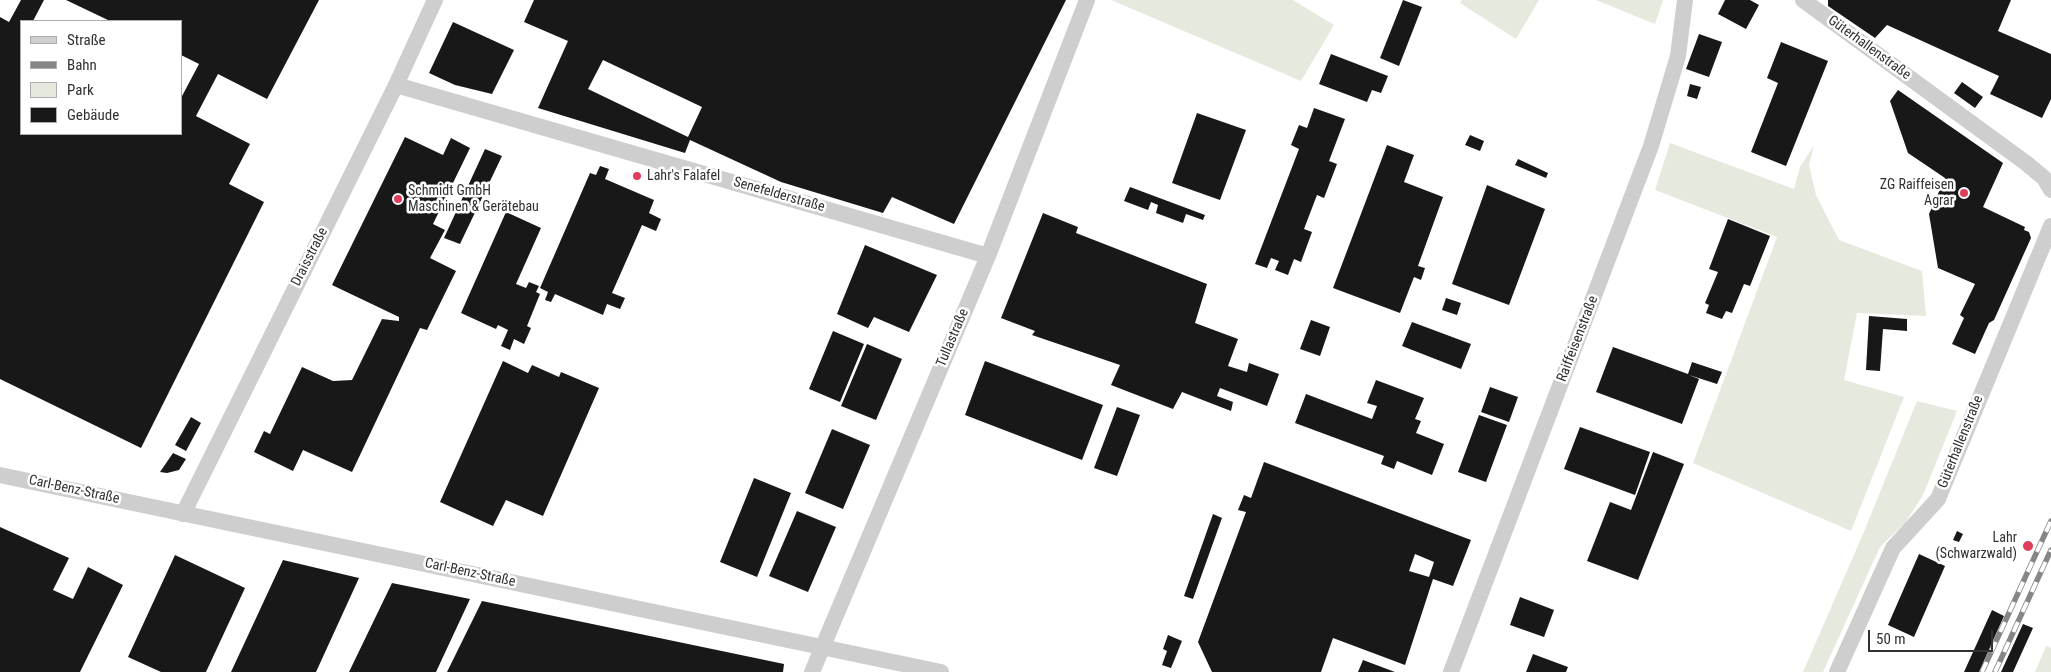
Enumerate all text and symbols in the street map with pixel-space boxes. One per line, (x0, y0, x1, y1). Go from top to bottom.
street label: Güterhallenstraße (1824, 12, 1914, 84)
legend (20, 20, 182, 135)
text: Straße (67, 31, 106, 49)
text: Bahn (67, 56, 97, 74)
text: Park (67, 81, 94, 99)
text: Gebäude (67, 106, 119, 124)
place label: Lahr's Falafel (647, 168, 720, 184)
marker: Lahr's Falafel (631, 170, 643, 182)
street label: Senefelderstraße (731, 174, 827, 216)
place label: ZG Raiffeisen Agrar (1880, 177, 1954, 210)
place label: Schmidt GmbH Maschinen & Gerätebau (408, 183, 539, 216)
marker: ZG Raiffeisen Agrar (1958, 187, 1970, 199)
marker: Schmidt GmbH Maschinen & Gerätebau (392, 193, 404, 205)
street label: Draisstraße (288, 225, 332, 289)
street label: Raiffeisenstraße (1554, 294, 1602, 384)
street label: Tullastraße (933, 306, 973, 370)
street label: Güterhallenstraße (1935, 393, 1987, 491)
street label: Carl-Benz-Straße (27, 472, 121, 508)
place label: Lahr (Schwarzwald) (1935, 530, 2017, 562)
marker: Lahr (Schwarzwald) (2021, 539, 2035, 553)
street label: Carl-Benz-Straße (423, 555, 517, 591)
scale bar (1871, 620, 1996, 652)
text: 50 m (1876, 630, 1906, 648)

